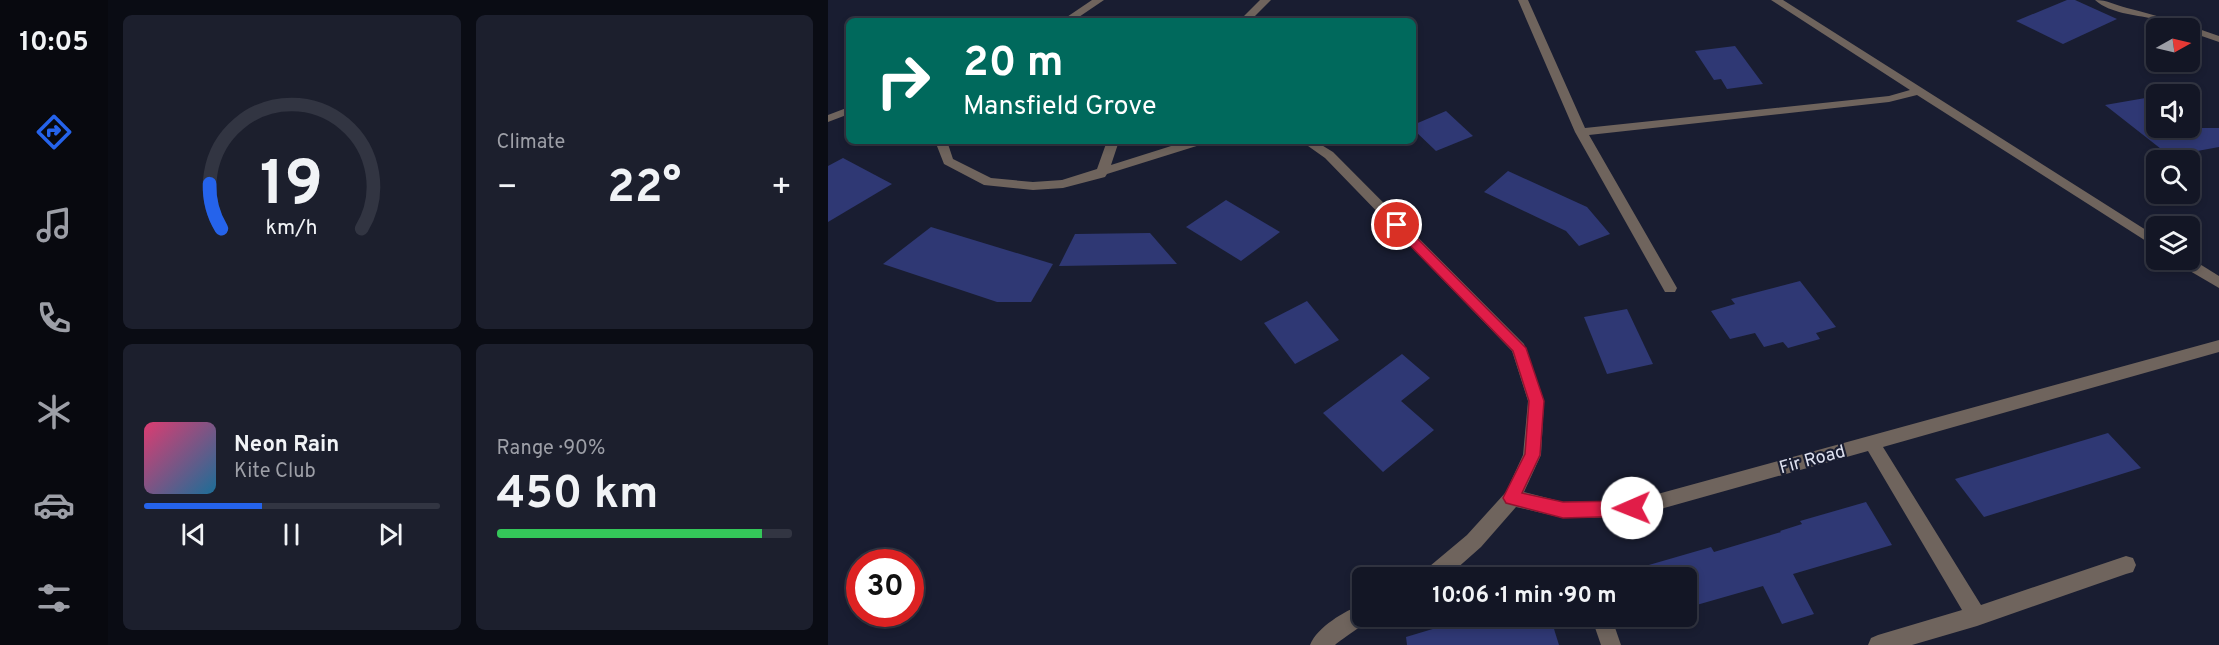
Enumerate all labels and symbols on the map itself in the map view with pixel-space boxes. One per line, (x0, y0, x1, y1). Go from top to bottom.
north arrow (2146, 18, 2200, 72)
pin (1371, 199, 1422, 250)
street label: Fir Road (1777, 441, 1848, 480)
position arrow (1600, 476, 1664, 540)
speed limit sign: 30 (846, 549, 924, 627)

